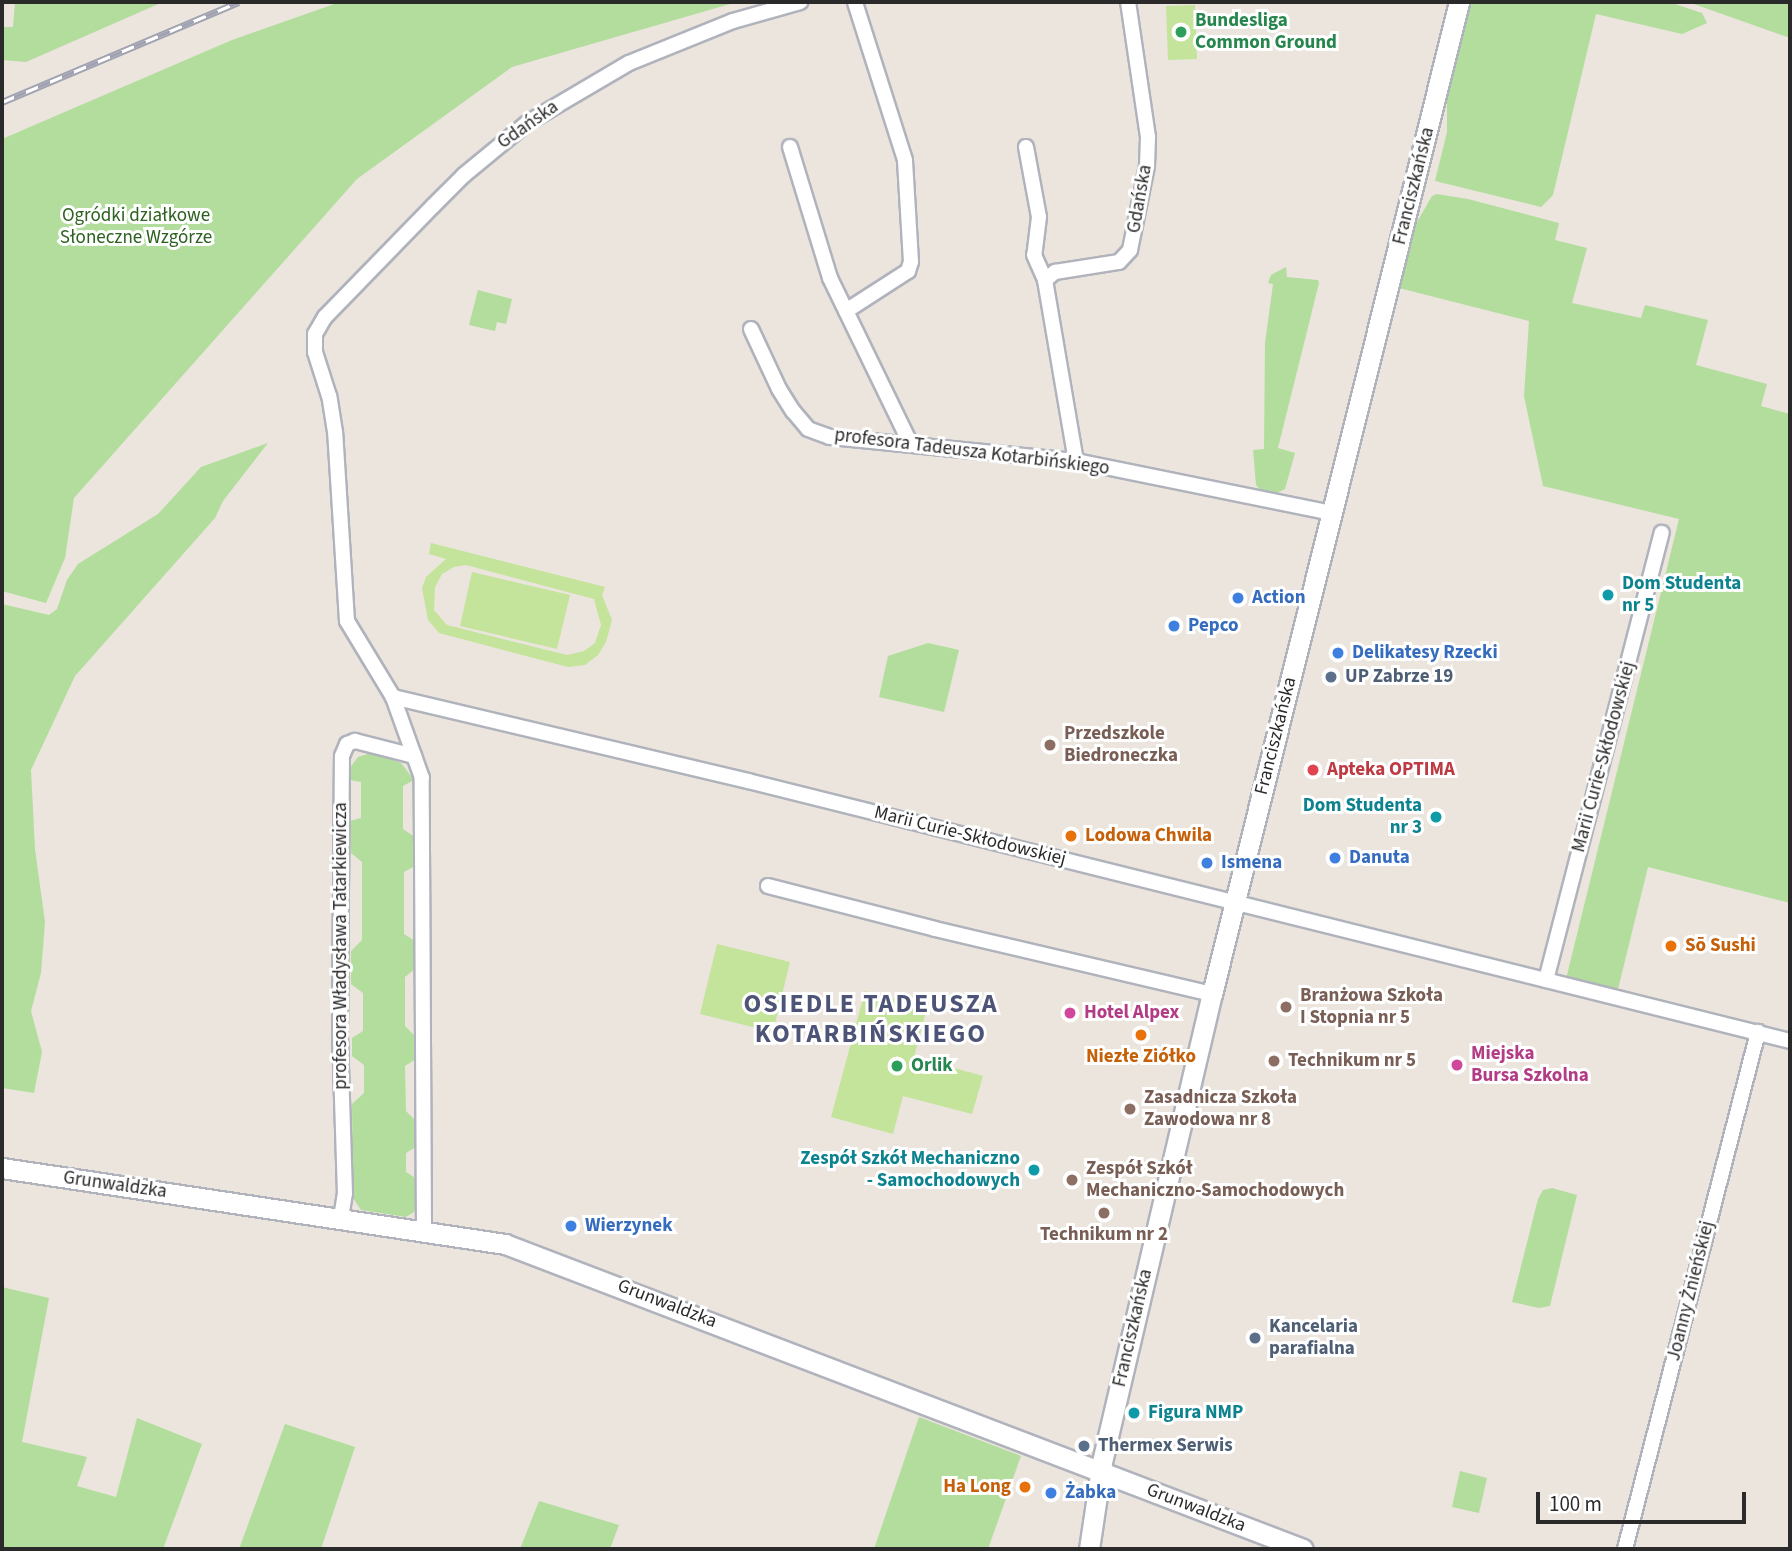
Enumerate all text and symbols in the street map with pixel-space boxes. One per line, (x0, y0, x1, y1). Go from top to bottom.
place label: Bundesliga Common Ground (1195, 10, 1337, 54)
marker: Bundesliga Common Ground (1173, 24, 1189, 40)
street label: Gdańska (493, 96, 563, 154)
street label: Franciszkańska (1388, 125, 1440, 247)
street label: Gdańska (1123, 163, 1157, 235)
park label: Ogródki działkowe Słoneczne Wzgórze (60, 205, 212, 249)
street label: profesora Tadeusza Kotarbińskiego (833, 424, 1111, 480)
place label: Dom Studenta nr 5 (1622, 573, 1741, 617)
place label: Action (1252, 587, 1306, 609)
marker: Dom Studenta nr 5 (1600, 587, 1616, 603)
marker: Action (1230, 590, 1246, 606)
place label: Pepco (1188, 615, 1239, 637)
marker: Pepco (1166, 618, 1182, 634)
place label: Delikatesy Rzecki (1352, 642, 1498, 664)
marker: Delikatesy Rzecki (1330, 645, 1346, 661)
street label: Marii Curie-Skłodowskiej (1568, 659, 1640, 855)
place label: UP Zabrze 19 (1345, 666, 1453, 688)
marker: UP Zabrze 19 (1323, 669, 1339, 685)
street label: Franciszkańska (1250, 675, 1302, 797)
place label: Przedszkole Biedroneczka (1064, 723, 1178, 767)
marker: Przedszkole Biedroneczka (1042, 737, 1058, 753)
place label: Apteka OPTIMA (1327, 759, 1455, 781)
marker: Apteka OPTIMA (1305, 762, 1321, 778)
place label: Dom Studenta nr 3 (1303, 795, 1422, 839)
street label: Marii Curie-Skłodowskiej (872, 801, 1068, 871)
street label: profesora Władysława Tatarkiewicza (330, 802, 352, 1090)
marker: Dom Studenta nr 3 (1428, 809, 1444, 825)
place label: Lodowa Chwila (1085, 825, 1212, 847)
marker: Lodowa Chwila (1063, 828, 1079, 844)
place label: Danuta (1349, 847, 1410, 869)
marker: Danuta (1327, 850, 1343, 866)
place label: Ismena (1221, 852, 1282, 874)
marker: Ismena (1199, 855, 1215, 871)
place label: Sō Sushi (1685, 935, 1756, 957)
marker: Sō Sushi (1663, 938, 1679, 954)
place label: Branżowa Szkoła I Stopnia nr 5 (1300, 985, 1443, 1029)
district label: OSIEDLE TADEUSZA KOTARBIŃSKIEGO (745, 988, 997, 1050)
marker: Branżowa Szkoła I Stopnia nr 5 (1278, 999, 1294, 1015)
place label: Hotel Alpex (1084, 1002, 1179, 1024)
marker: Hotel Alpex (1062, 1005, 1078, 1021)
marker: Niezłe Ziółko (1133, 1027, 1149, 1043)
place label: Miejska Bursa Szkolna (1471, 1043, 1589, 1087)
place label: Niezłe Ziółko (1086, 1046, 1196, 1068)
place label: Technikum nr 5 (1288, 1050, 1416, 1072)
marker: Technikum nr 5 (1266, 1053, 1282, 1069)
place label: Orlik (911, 1055, 953, 1077)
marker: Miejska Bursa Szkolna (1449, 1057, 1465, 1073)
marker: Orlik (889, 1058, 905, 1074)
place label: Zasadnicza Szkoła Zawodowa nr 8 (1144, 1087, 1297, 1131)
marker: Zasadnicza Szkoła Zawodowa nr 8 (1122, 1101, 1138, 1117)
place label: Zespół Szkół Mechaniczno - Samochodowych (800, 1148, 1020, 1192)
place label: Zespół Szkół Mechaniczno-Samochodowych (1086, 1158, 1344, 1202)
marker: Zespół Szkół Mechaniczno - Samochodowych (1026, 1162, 1042, 1178)
street label: Grunwaldzka (62, 1166, 168, 1204)
marker: Zespół Szkół Mechaniczno-Samochodowych (1064, 1172, 1080, 1188)
marker: Technikum nr 2 (1096, 1205, 1112, 1221)
place label: Wierzynek (585, 1215, 673, 1237)
marker: Wierzynek (563, 1218, 579, 1234)
street label: Joanny Żnieńskiej (1663, 1219, 1719, 1363)
place label: Technikum nr 2 (1040, 1224, 1168, 1246)
street label: Franciszkańska (1108, 1267, 1158, 1389)
street label: Grunwaldzka (614, 1275, 720, 1333)
place label: Kancelaria parafialna (1269, 1316, 1358, 1360)
marker: Kancelaria parafialna (1247, 1330, 1263, 1346)
place label: Figura NMP (1148, 1402, 1243, 1424)
marker: Figura NMP (1126, 1405, 1142, 1421)
place label: Thermex Serwis (1098, 1435, 1233, 1457)
marker: Thermex Serwis (1076, 1438, 1092, 1454)
place label: Ha Long (943, 1476, 1011, 1498)
scale bar (1540, 1478, 1750, 1522)
marker: Ha Long (1017, 1479, 1033, 1495)
street label: Grunwaldzka (1143, 1479, 1249, 1537)
place label: Żabka (1065, 1482, 1116, 1504)
marker: Żabka (1043, 1485, 1059, 1501)
text: 100 m (1549, 1489, 1602, 1519)

